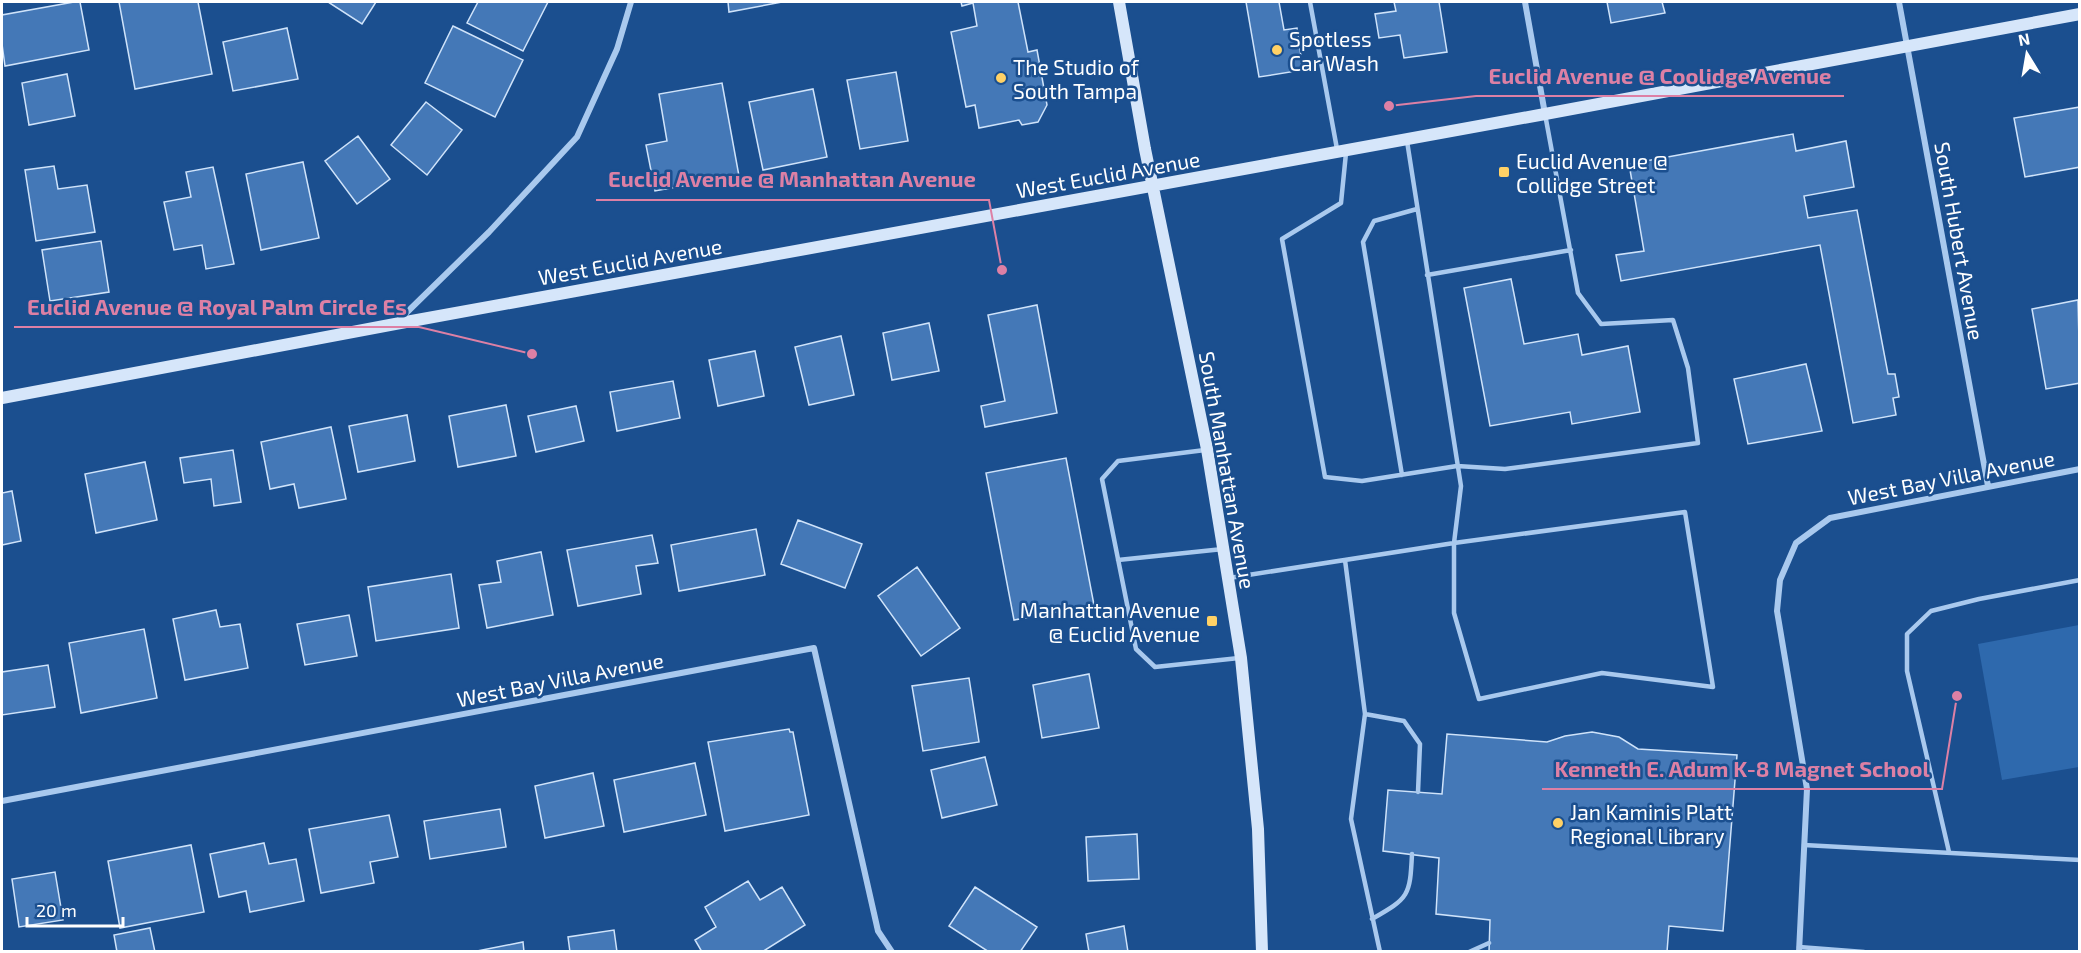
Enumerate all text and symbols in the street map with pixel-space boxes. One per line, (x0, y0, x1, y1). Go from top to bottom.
north arrow (1997, 24, 2057, 84)
place label: Spotless Car Wash (1289, 26, 1379, 75)
text: N (2017, 28, 2032, 49)
marker: Spotless Car Wash (1270, 43, 1284, 57)
place label: The Studio of South Tampa (1013, 54, 1140, 103)
callout: Euclid Avenue @ Coolidge Avenue (1476, 56, 1844, 96)
text: Euclid Avenue @ Coolidge Avenue (1489, 62, 1831, 88)
marker: The Studio of South Tampa (994, 71, 1008, 85)
street label: South Hubert Avenue (1930, 140, 1990, 342)
street label: West Euclid Avenue (1014, 146, 1202, 202)
place label: Euclid Avenue @ Collidge Street (1516, 148, 1668, 197)
callout: Euclid Avenue @ Manhattan Avenue (596, 160, 989, 200)
text: Euclid Avenue @ Manhattan Avenue (608, 165, 976, 191)
marker: Euclid Avenue @ Collidge Street (1497, 165, 1511, 179)
street label: West Euclid Avenue (536, 233, 724, 289)
callout: Euclid Avenue @ Royal Palm Circle Es (14, 287, 419, 327)
text: Euclid Avenue @ Royal Palm Circle Es (27, 293, 407, 320)
street label: South Manhattan Avenue (1195, 349, 1261, 591)
street label: West Bay Villa Avenue (1845, 445, 2057, 509)
place label: Manhattan Avenue @ Euclid Avenue (1020, 597, 1200, 646)
marker: Manhattan Avenue @ Euclid Avenue (1205, 614, 1219, 628)
street label: West Bay Villa Avenue (454, 647, 666, 711)
callout: Kenneth E. Adum K-8 Magnet School (1542, 749, 1942, 789)
text: Kenneth E. Adum K-8 Magnet School (1554, 755, 1930, 781)
place label: Jan Kaminis Platt Regional Library (1570, 799, 1732, 848)
marker: Jan Kaminis Platt Regional Library (1551, 816, 1565, 830)
scale bar (27, 890, 123, 928)
text: 20 m (36, 899, 77, 921)

